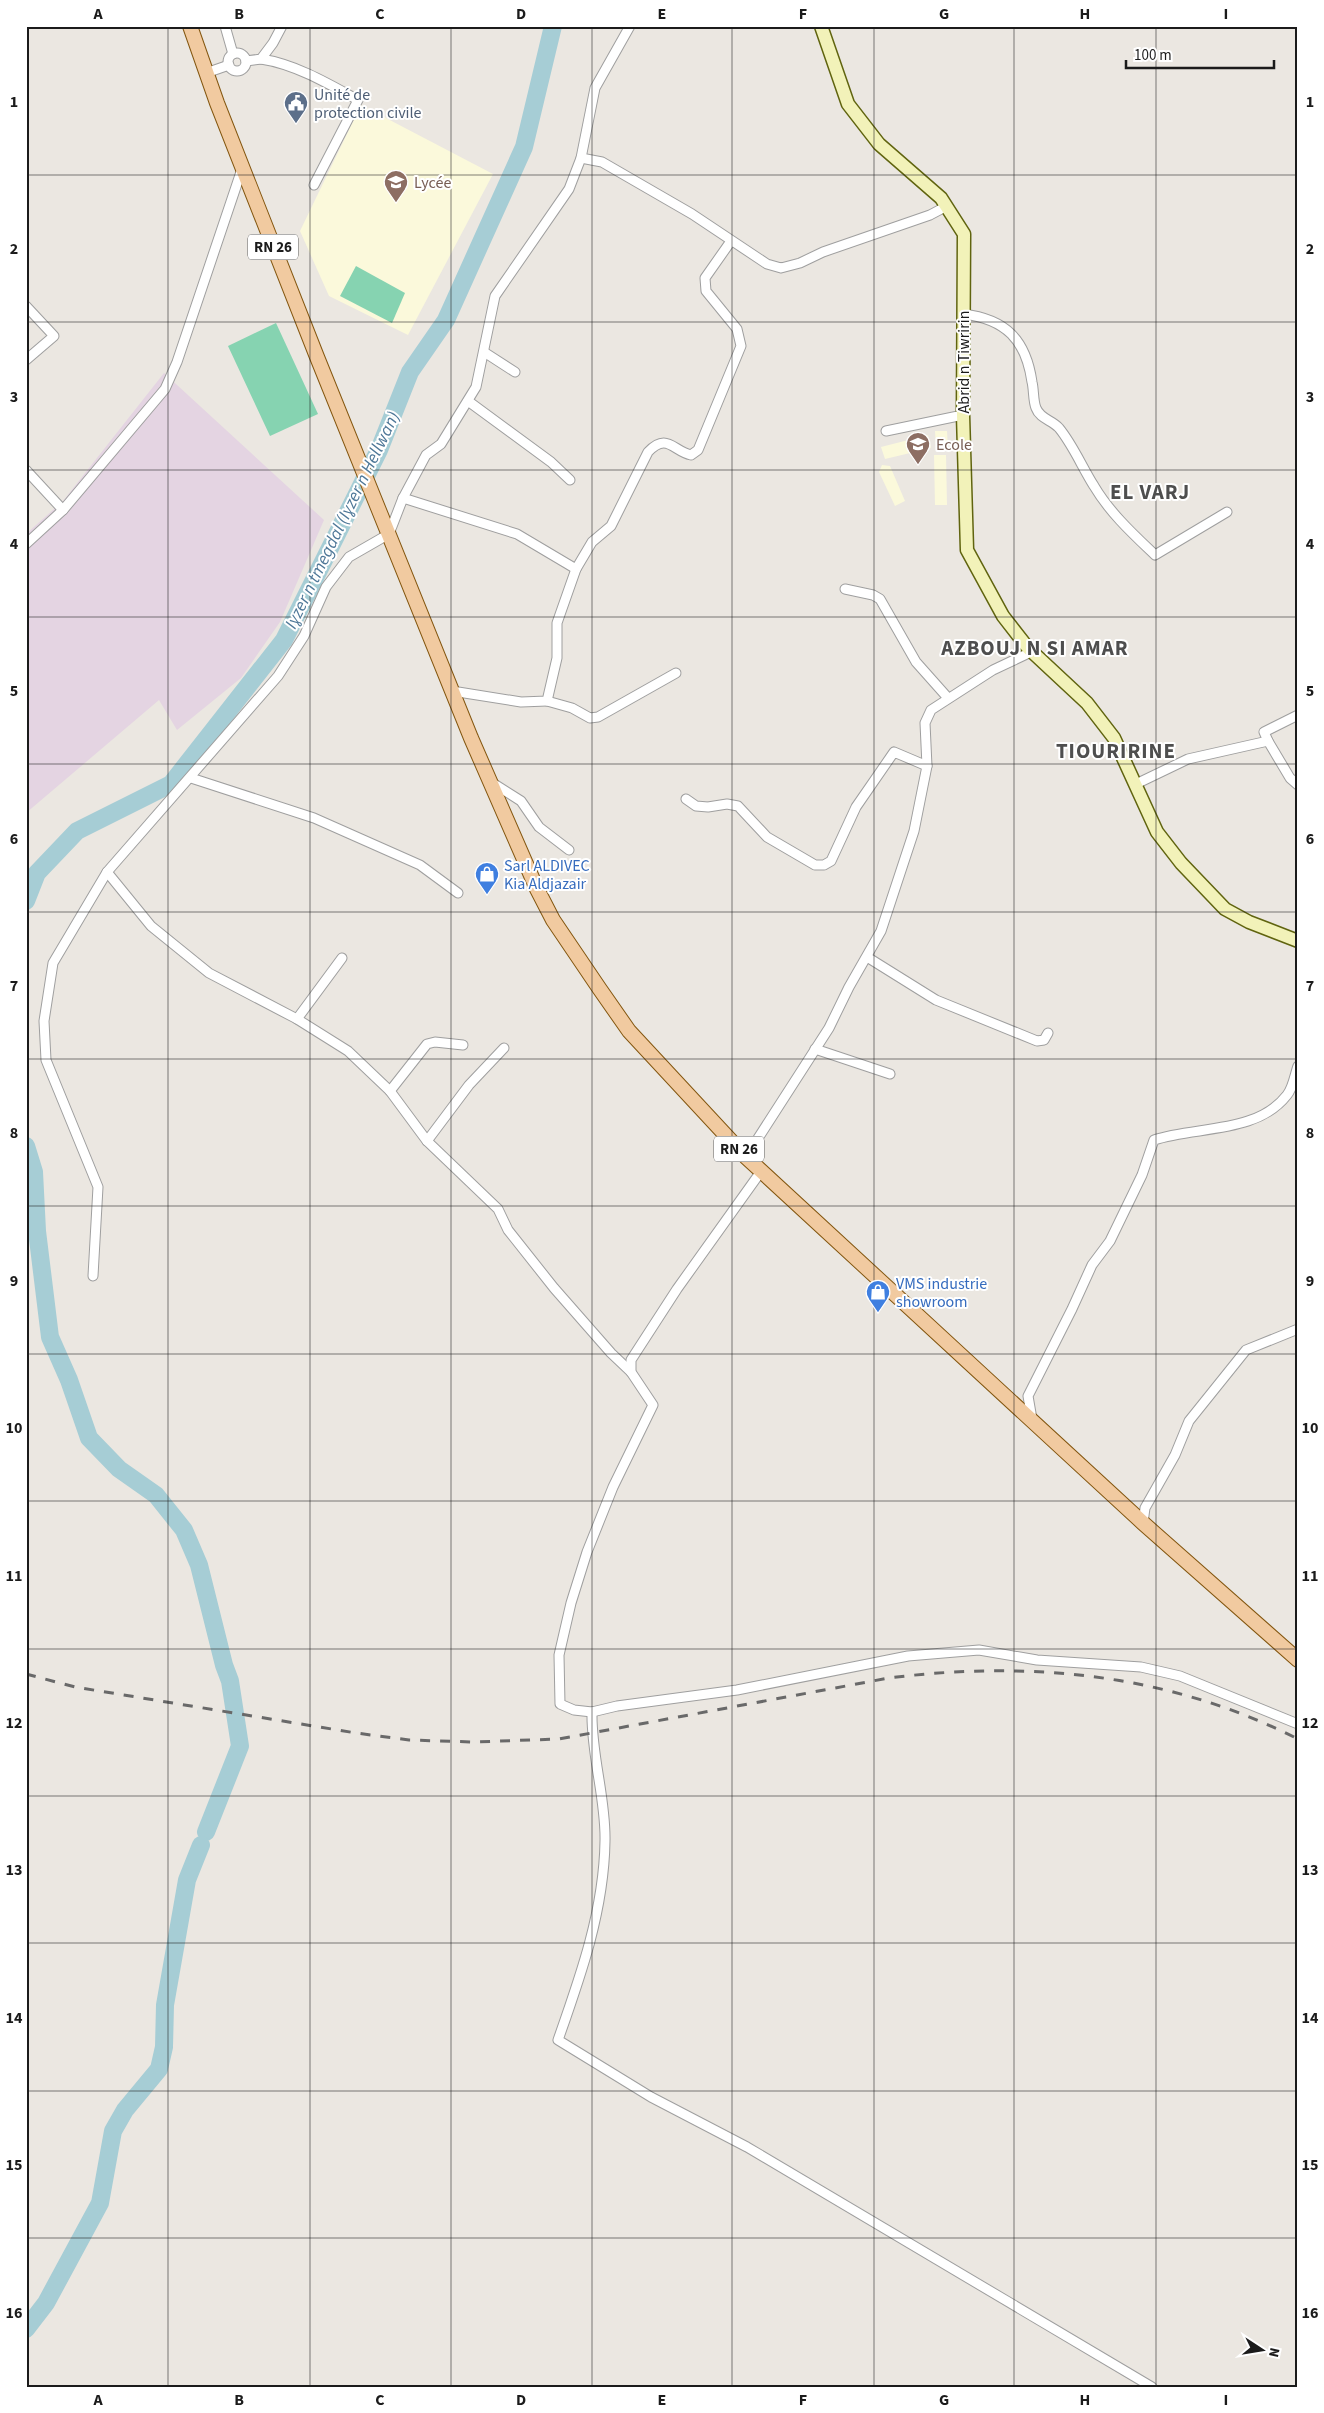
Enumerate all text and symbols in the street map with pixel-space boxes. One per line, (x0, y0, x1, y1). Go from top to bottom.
text: A (92, 3, 103, 25)
text: B (234, 3, 244, 25)
text: C (375, 3, 385, 25)
text: D (516, 3, 526, 25)
text: E (658, 3, 666, 25)
text: F (799, 3, 807, 25)
text: G (939, 3, 949, 25)
text: H (1080, 3, 1090, 25)
text: I (1224, 3, 1228, 25)
scale bar (1126, 38, 1274, 70)
text: 100 m (1134, 45, 1172, 66)
place label: Unité de protection civile (314, 84, 422, 124)
public building icon: Unité de protection civile (283, 90, 309, 124)
text: 1 (10, 91, 18, 113)
text: 1 (1306, 91, 1314, 113)
school or university icon: Lycée (383, 169, 409, 203)
place label: Lycée (414, 172, 452, 194)
road number: RN 26 (248, 234, 298, 260)
text: 2 (10, 238, 18, 260)
text: 2 (1306, 238, 1314, 260)
street label: Abrid n Tiwririn (953, 311, 975, 413)
text: 3 (10, 386, 18, 408)
text: 3 (1306, 386, 1314, 408)
water label: Iɣzer n tmegdal (Iɣzer n Hellwan) (279, 407, 406, 633)
school or university icon: Ecole (905, 431, 931, 465)
place label: Ecole (936, 434, 972, 456)
district label: EL VARJ (1110, 477, 1190, 507)
text: 4 (10, 533, 19, 555)
text: 4 (1306, 533, 1315, 555)
district label: AZBOUJ N SI AMAR (940, 633, 1129, 663)
text: 5 (10, 680, 18, 702)
text: 5 (1306, 680, 1314, 702)
district label: TIOURIRINE (1056, 736, 1176, 766)
text: 6 (10, 828, 18, 850)
text: 6 (1306, 828, 1314, 850)
place label: Sarl ALDIVEC Kia Aldjazair (504, 855, 590, 895)
shop icon: Sarl ALDIVEC Kia Aldjazair (474, 861, 500, 895)
text: 7 (10, 975, 18, 997)
text: 7 (1306, 975, 1314, 997)
text: 8 (10, 1122, 18, 1144)
text: 8 (1306, 1122, 1314, 1144)
road number: RN 26 (714, 1136, 764, 1162)
text: 9 (10, 1270, 18, 1292)
text: 9 (1306, 1270, 1314, 1292)
place label: VMS industrie showroom (896, 1273, 987, 1313)
shop icon: VMS industrie showroom (865, 1279, 891, 1313)
text: 10 (6, 1417, 22, 1439)
text: 10 (1302, 1417, 1318, 1439)
text: 11 (6, 1565, 22, 1587)
text: 11 (1302, 1565, 1318, 1587)
text: 12 (6, 1712, 22, 1734)
text: 12 (1302, 1712, 1318, 1734)
text: 13 (6, 1859, 22, 1881)
text: 13 (1302, 1859, 1318, 1881)
text: 14 (6, 2007, 23, 2029)
text: 14 (1302, 2007, 1319, 2029)
text: 15 (6, 2154, 22, 2176)
text: 15 (1302, 2154, 1318, 2176)
text: 16 (6, 2302, 22, 2324)
text: 16 (1302, 2302, 1318, 2324)
north arrow (1236, 2326, 1286, 2376)
text: N (1263, 2346, 1284, 2359)
text: A (92, 2389, 103, 2411)
text: B (234, 2389, 244, 2411)
text: C (375, 2389, 385, 2411)
text: D (516, 2389, 526, 2411)
text: E (658, 2389, 666, 2411)
text: F (799, 2389, 807, 2411)
text: G (939, 2389, 949, 2411)
text: H (1080, 2389, 1090, 2411)
text: I (1224, 2389, 1228, 2411)

